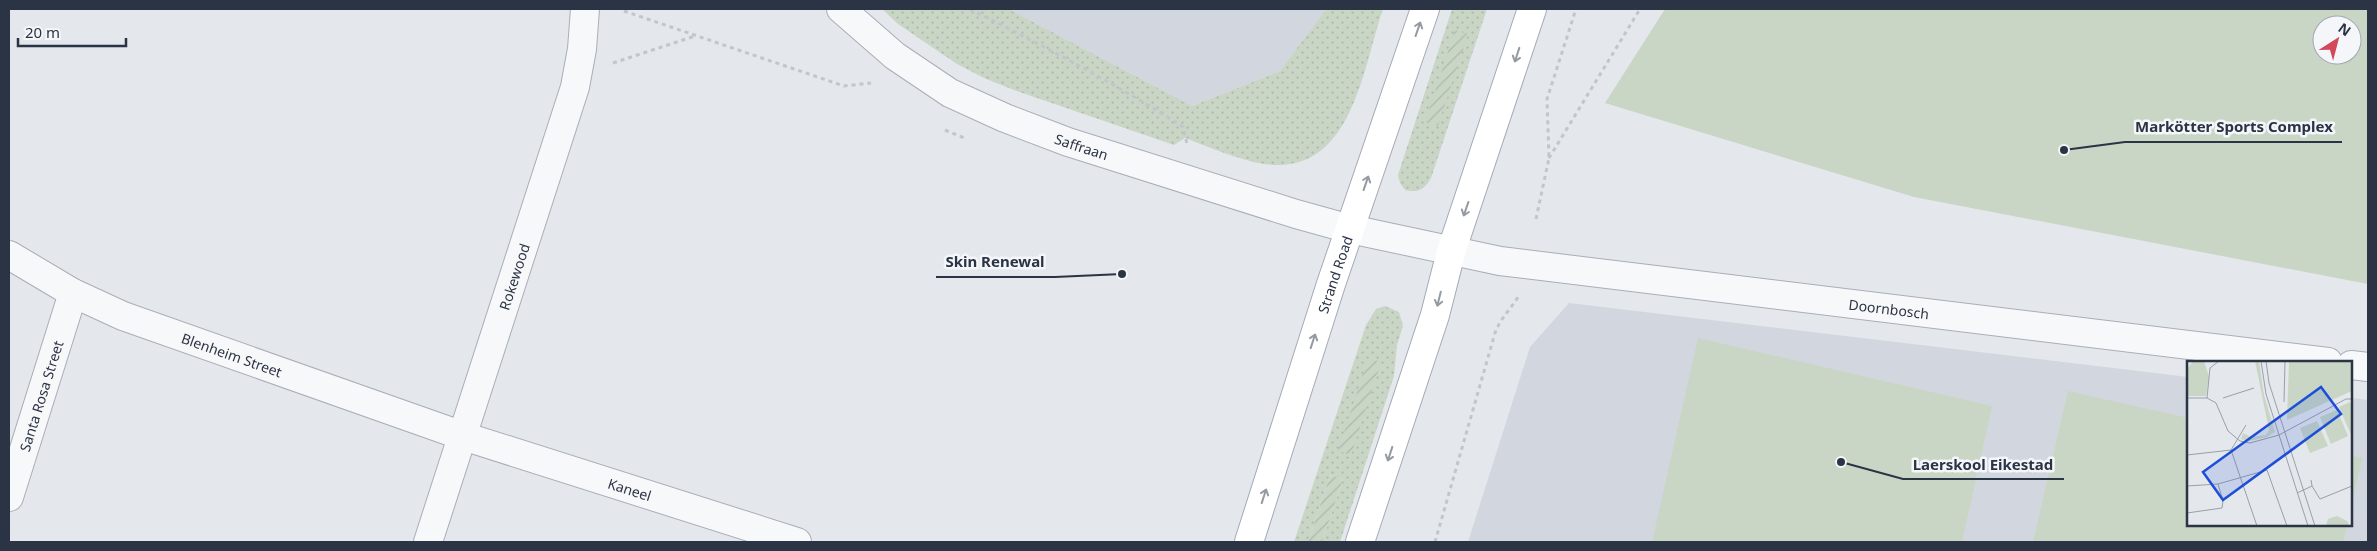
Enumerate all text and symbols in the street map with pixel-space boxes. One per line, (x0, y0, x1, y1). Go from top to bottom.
scale bar (18, 15, 125, 47)
north arrow (2312, 15, 2362, 65)
text: N (2335, 18, 2355, 40)
text: 20 m (25, 22, 60, 42)
one-way arrow (1414, 22, 1423, 37)
one-way arrow (1512, 47, 1521, 62)
callout: Markötter Sports Complex (2125, 112, 2342, 142)
text: Markötter Sports Complex (2135, 116, 2333, 136)
street label: Saffraan (1052, 128, 1111, 164)
one-way arrow (1362, 176, 1371, 191)
one-way arrow (1461, 201, 1470, 217)
street label: Strand Road (1313, 233, 1356, 316)
street label: Rokewood (494, 241, 533, 312)
callout: Skin Renewal (936, 247, 1055, 277)
text: Skin Renewal (945, 251, 1045, 271)
one-way arrow (1434, 290, 1444, 306)
street label: Doornbosch (1848, 294, 1930, 323)
street label: Blenheim Street (179, 328, 285, 381)
one-way arrow (1309, 333, 1319, 349)
street label: Santa Rosa Street (14, 338, 67, 454)
inset map (2187, 361, 2352, 526)
one-way arrow (1384, 445, 1394, 461)
callout: Laerskool Eikestad (1903, 449, 2064, 479)
text: Laerskool Eikestad (1913, 454, 2053, 474)
street label: Kaneel (606, 473, 654, 505)
one-way arrow (1260, 488, 1269, 504)

